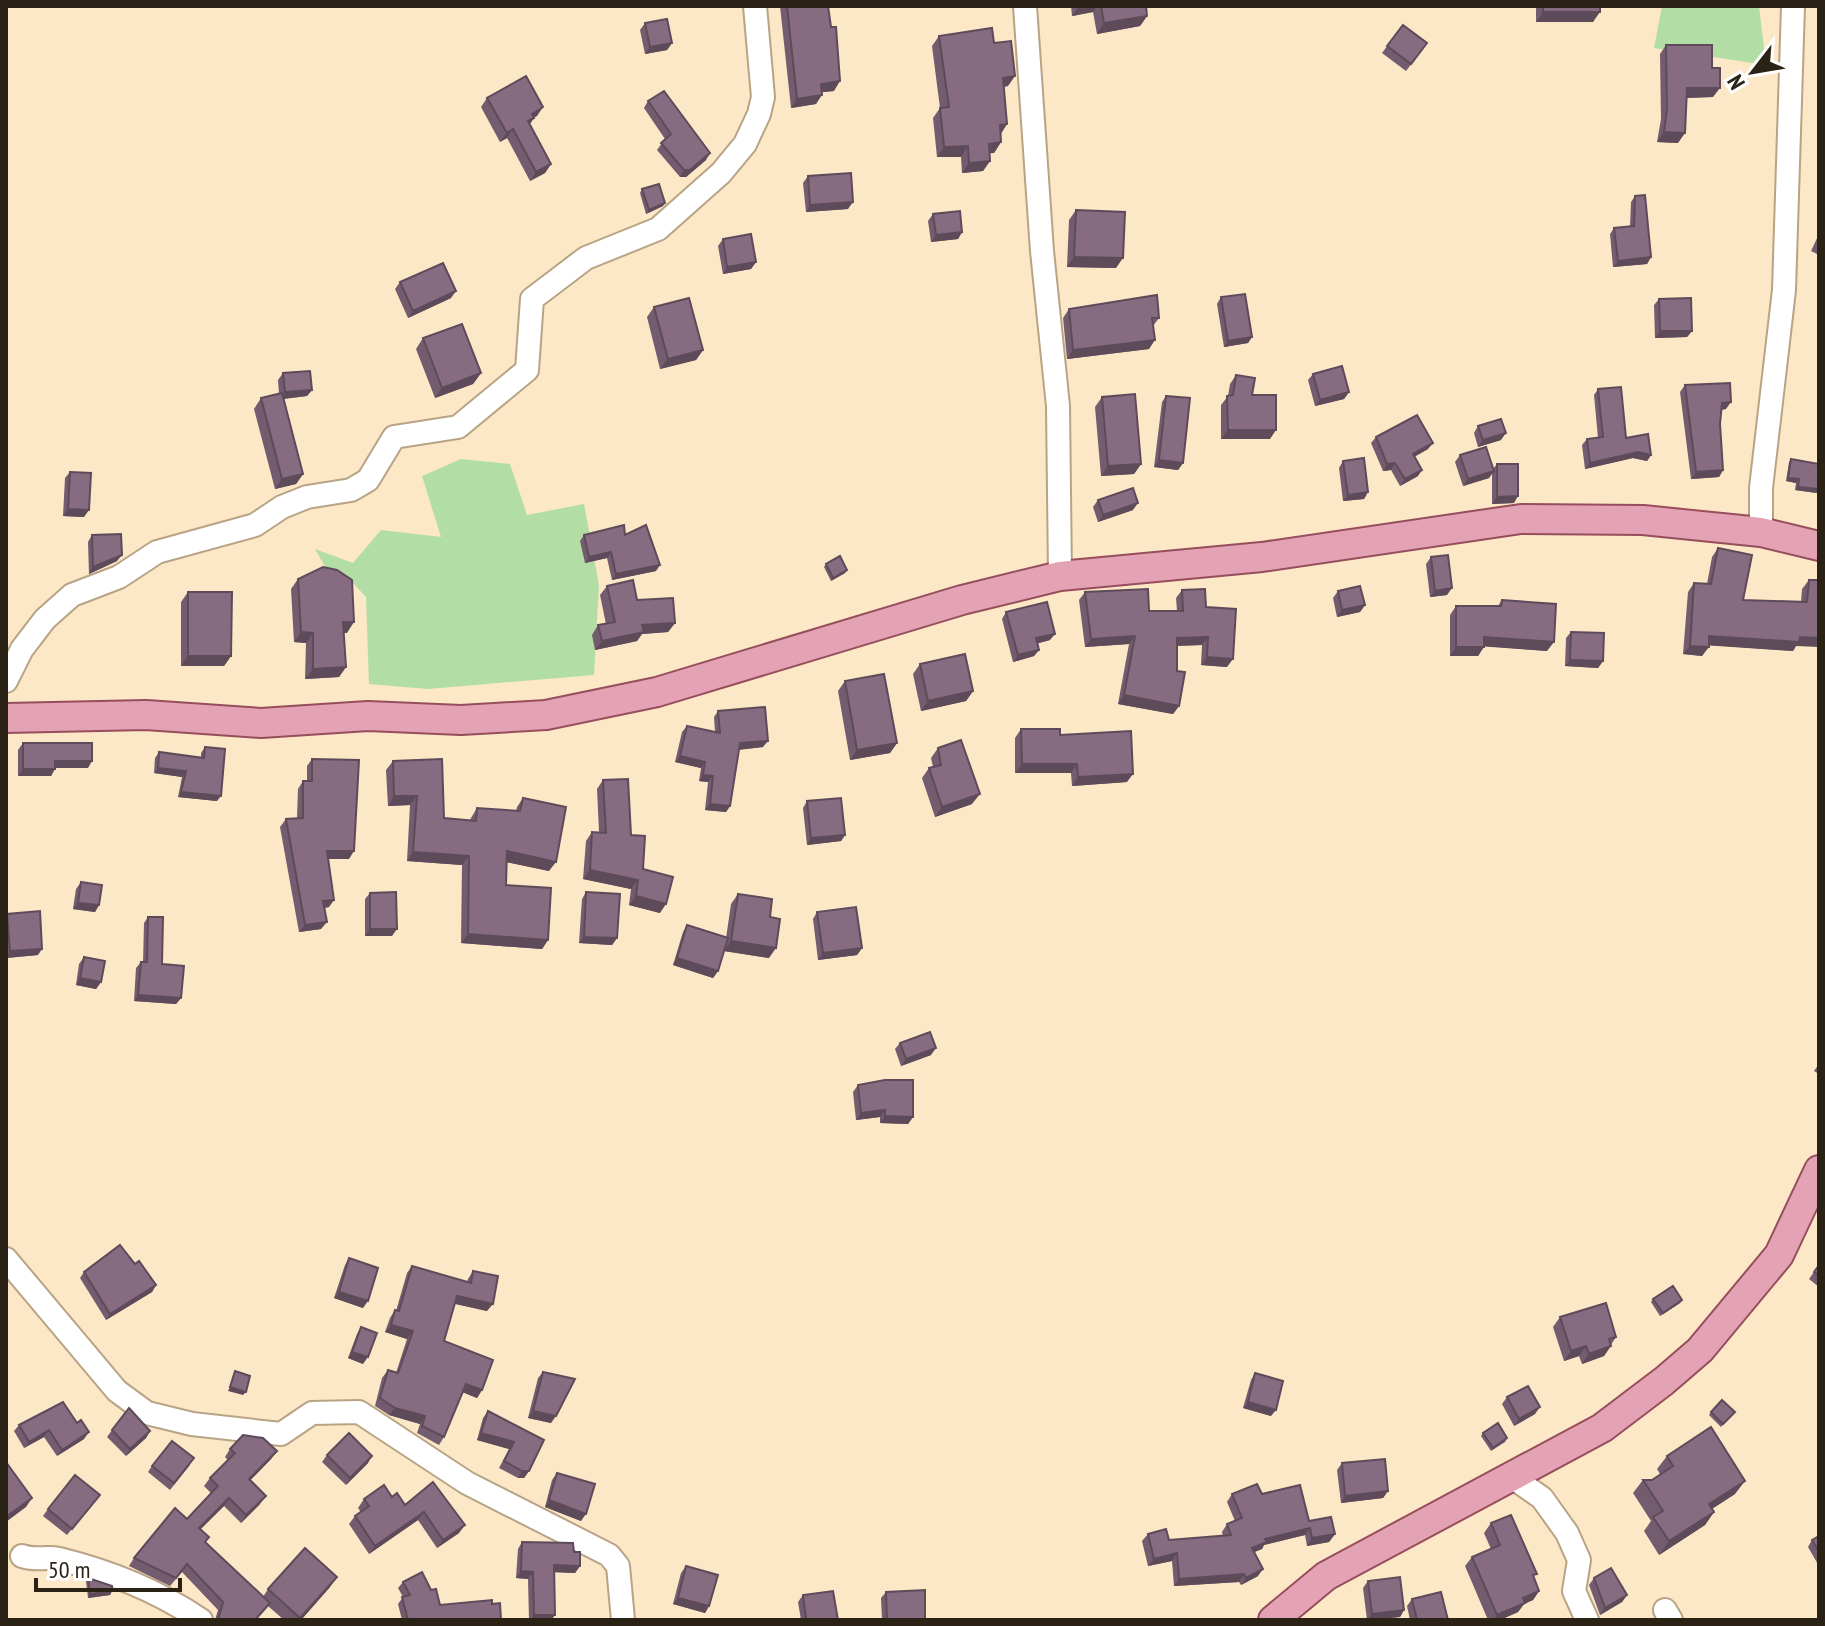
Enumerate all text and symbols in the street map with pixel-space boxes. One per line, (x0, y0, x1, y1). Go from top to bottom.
north arrow (1713, 32, 1793, 112)
text: N (1721, 70, 1751, 95)
scale bar (36, 1542, 180, 1592)
text: 50 m (48, 1554, 90, 1585)

